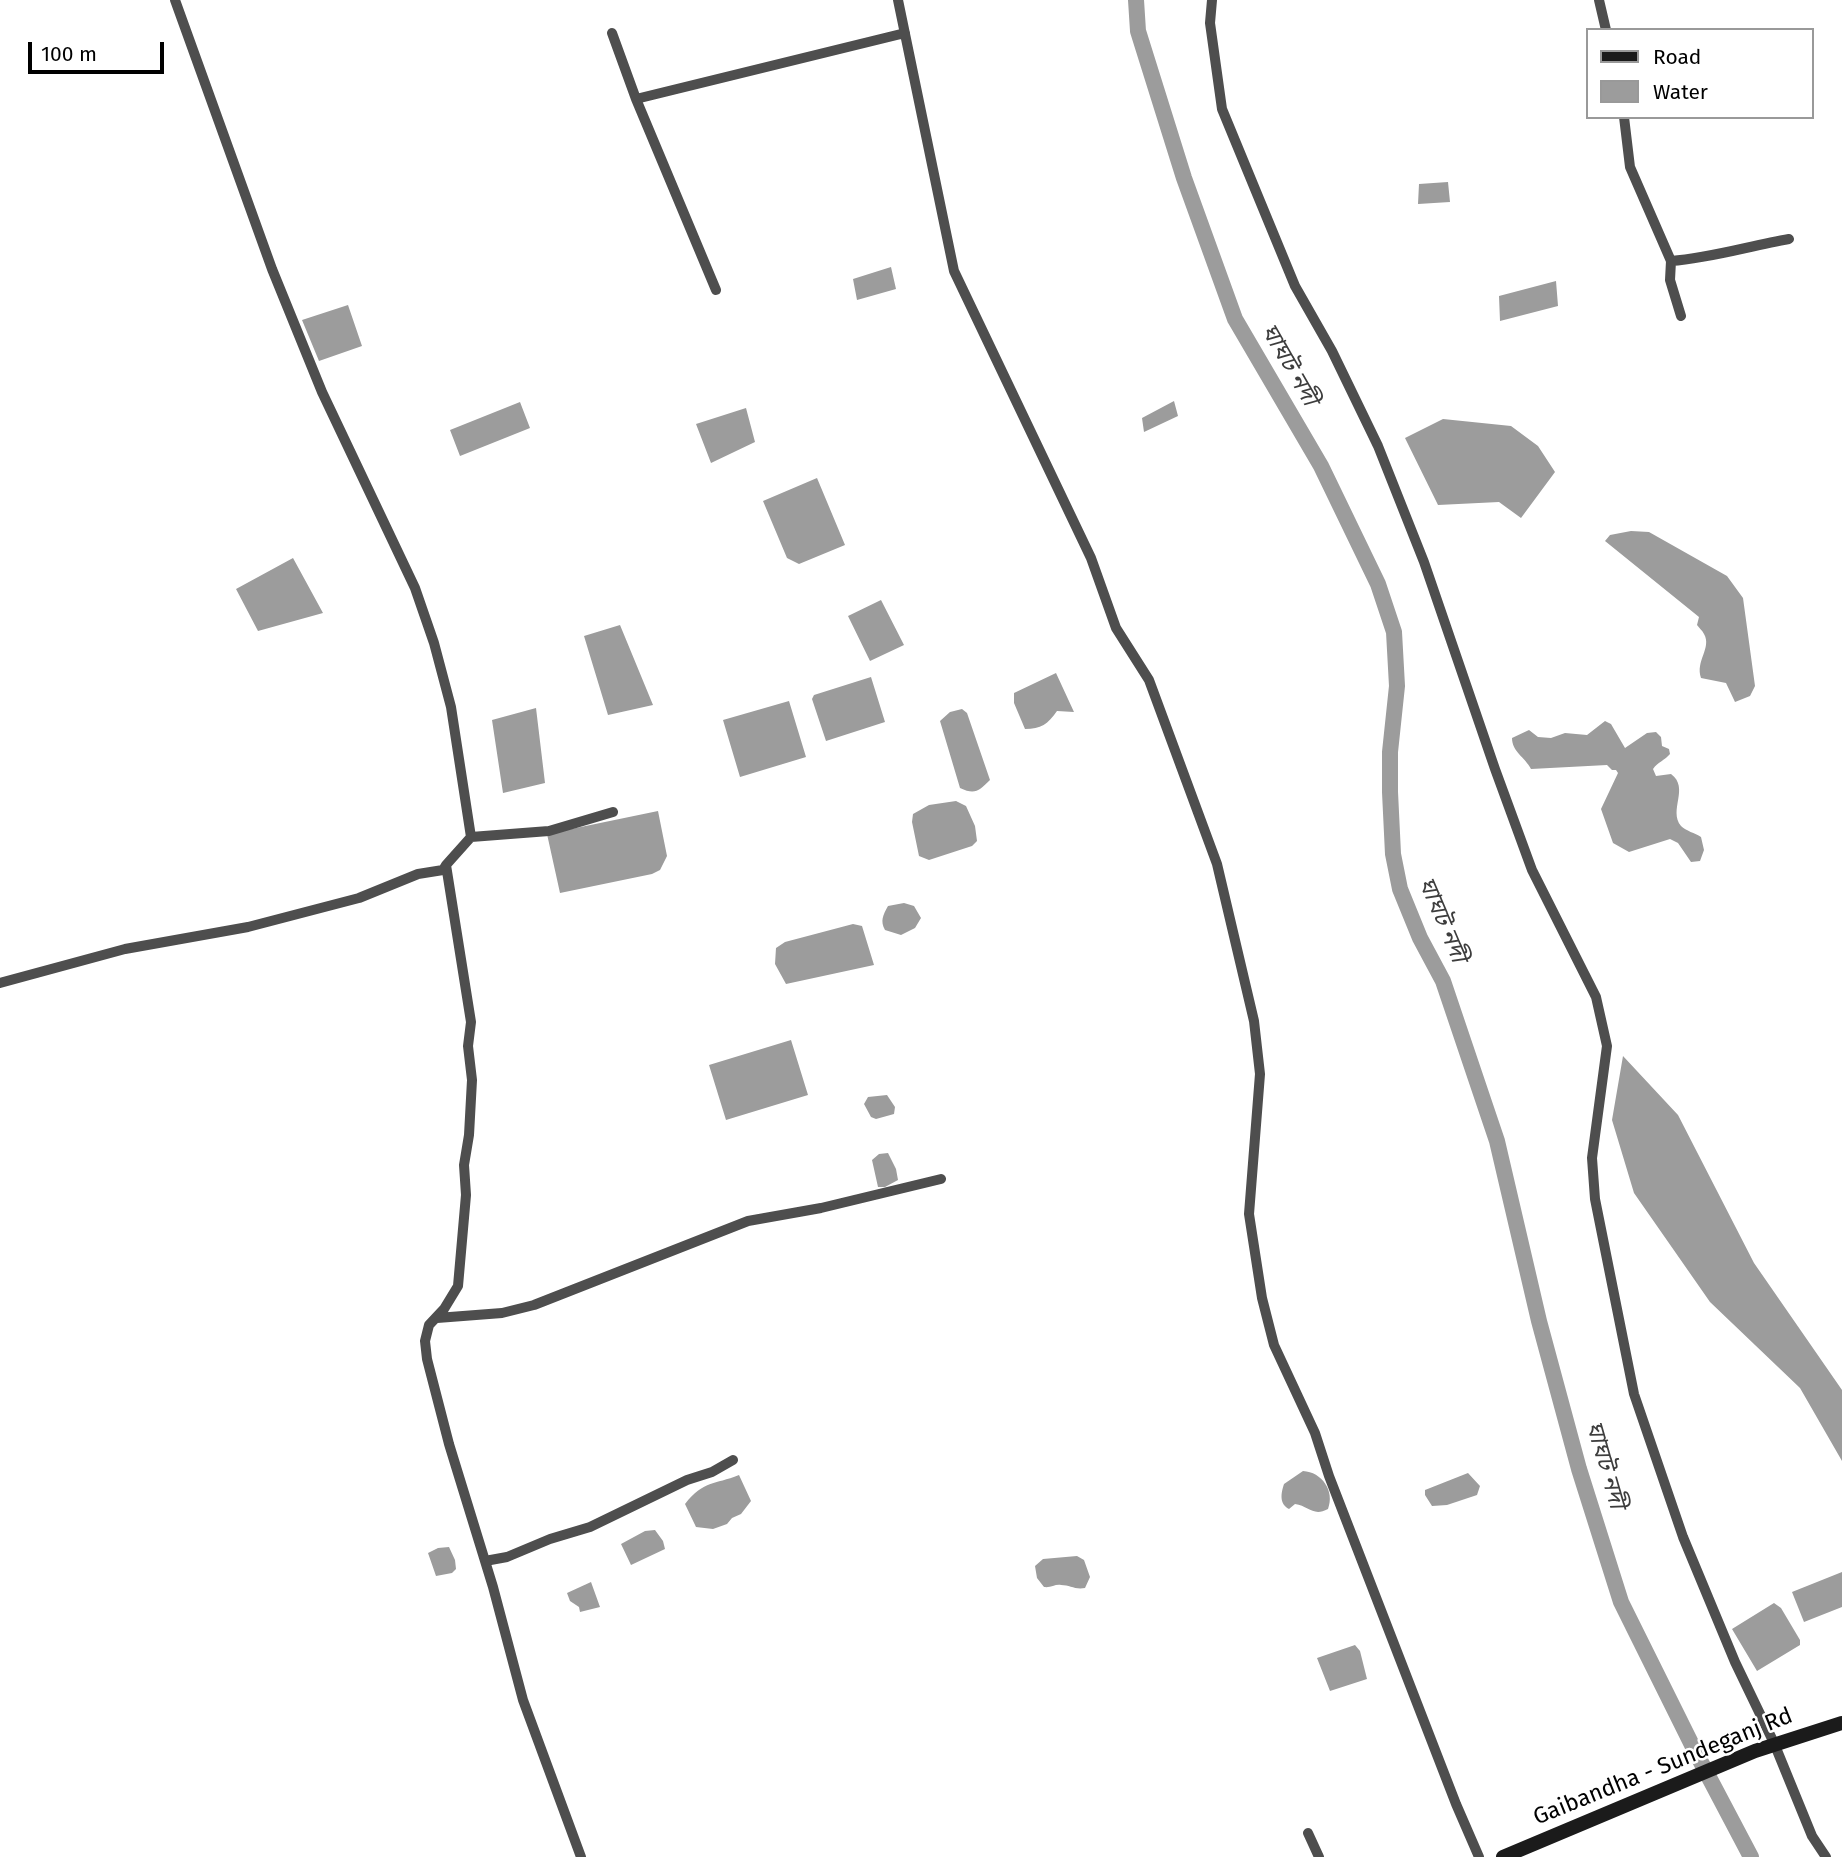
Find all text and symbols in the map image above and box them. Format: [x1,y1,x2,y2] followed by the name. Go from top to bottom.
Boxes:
[32,28,168,72] scale bar
[1587,28,1814,119] legend
[41,41,97,67] text: 100 m
[1653,44,1701,70] text: Road
[1653,79,1708,105] text: Water
[1254,319,1324,411] water label: ঘাঘট নদী
[1411,873,1473,967] water label: ঘাঘট নদী
[1579,1418,1631,1512] water label: ঘাঘট নদী
[1529,1702,1797,1832] street label: Gaibandha - Sundeganj Rd

